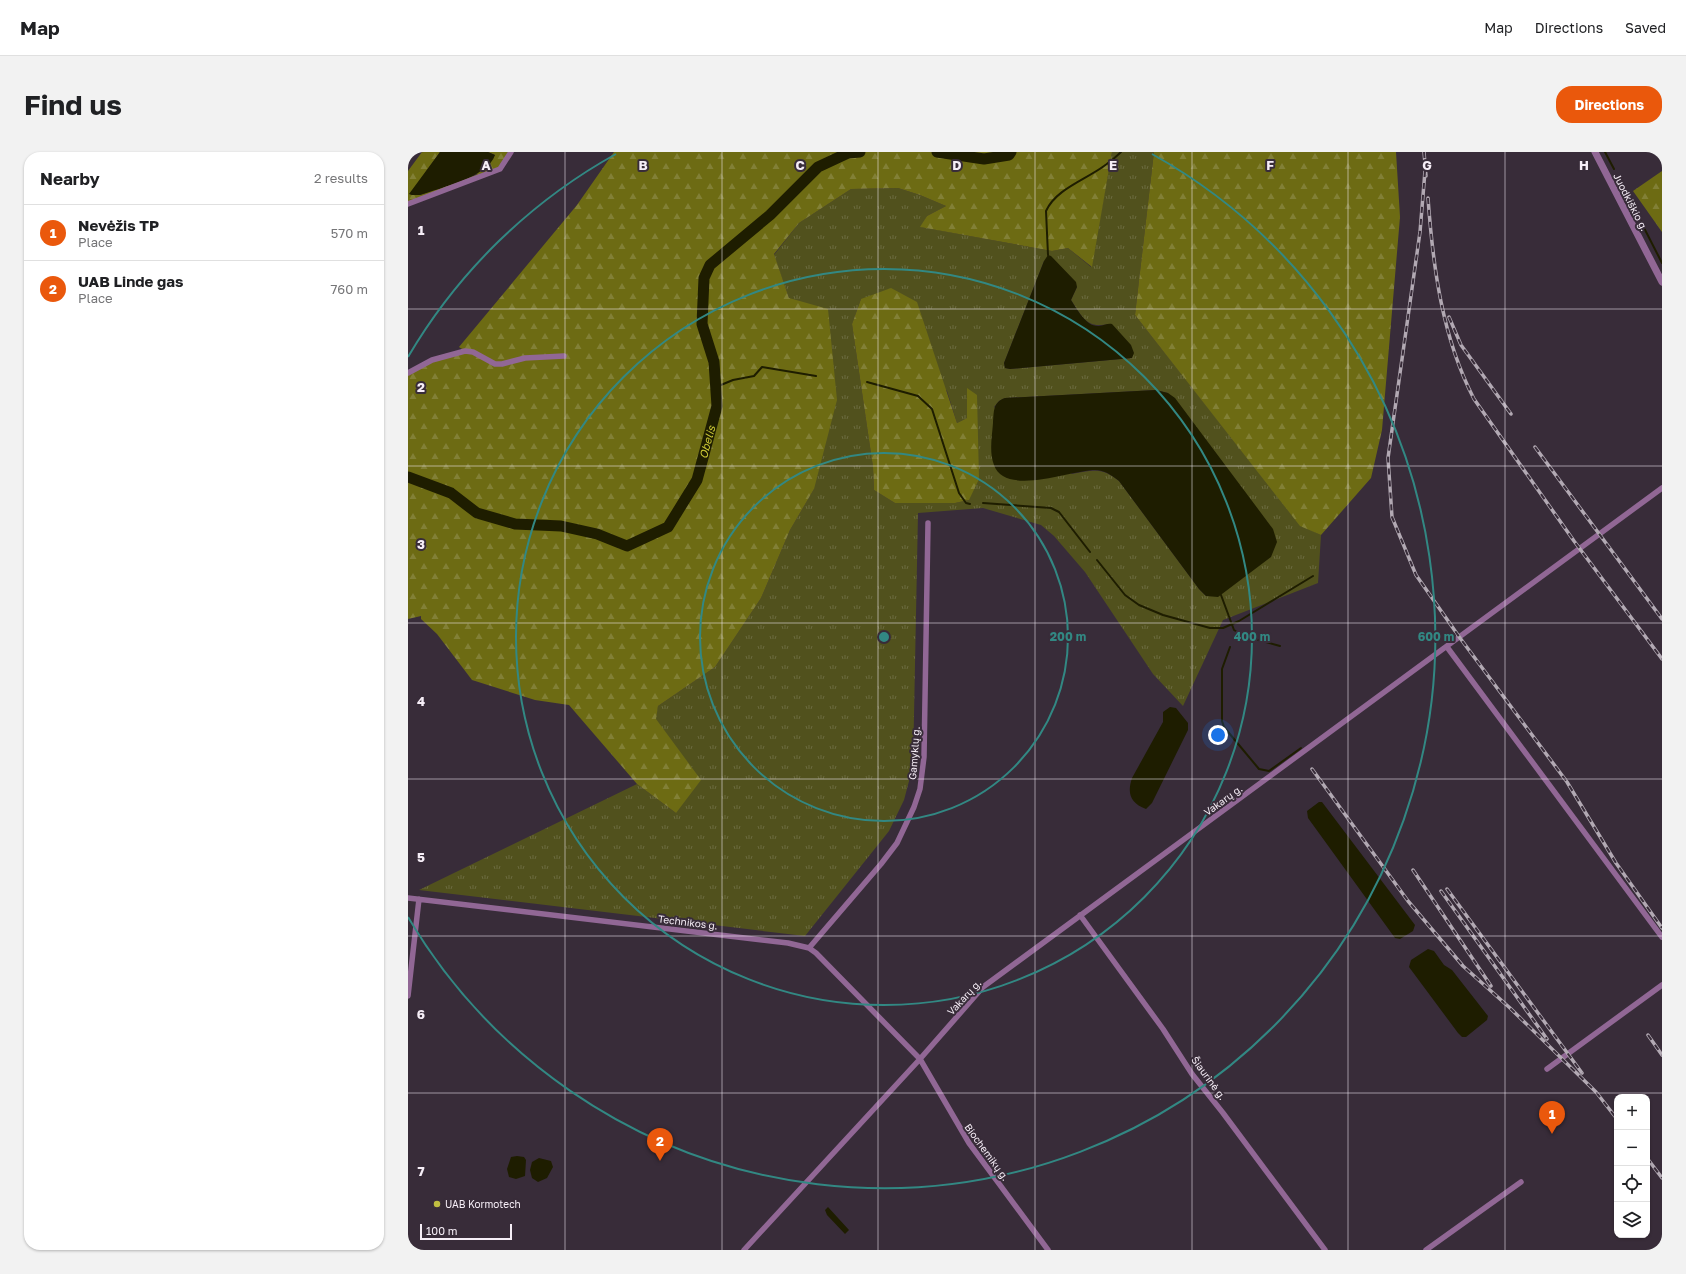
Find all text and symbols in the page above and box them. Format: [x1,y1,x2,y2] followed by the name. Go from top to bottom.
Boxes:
[20,16,60,39] text: Map
[1484,19,1513,36] text: Map
[1535,19,1603,36] text: Directions
[1625,19,1666,36] text: Saved
[1556,86,1662,123] button: Directions
[24,88,122,121] text: Find us
[481,157,491,173] text: A
[638,157,648,173] text: B
[795,157,805,173] text: C
[952,157,962,173] text: D
[1109,157,1117,173] text: E
[1266,157,1274,173] text: F
[1422,157,1432,173] text: G
[1579,157,1589,173] text: H
[40,168,100,189] text: Nearby
[314,170,368,186] text: 2 results
[1611,171,1651,233] street label: Juodkiškio g.
[78,216,159,234] text: Nevėžis TP
[418,222,425,238] text: 1
[50,225,56,241] text: 1
[331,225,368,241] text: 570 m
[78,234,113,250] text: Place
[78,272,183,290] text: UAB Linde gas
[49,281,57,297] text: 2
[330,281,368,297] text: 760 m
[78,290,113,306] text: Place
[417,379,425,395] text: 2
[696,423,718,460] water label: Obelis
[417,536,425,552] text: 3
[1050,629,1086,644] text: 200 m
[1234,629,1270,644] text: 400 m
[1418,629,1454,644] text: 600 m
[877,630,891,644] centre of rings
[417,693,425,709] text: 4
[1208,725,1228,745] your location
[906,726,922,780] street label: Gamyklų g.
[1201,782,1245,818] street label: Vakarų g.
[417,849,425,865] text: 5
[658,912,718,932] street label: Technikos g.
[944,977,984,1017] street label: Vakarų g.
[417,1006,425,1022] text: 6
[1189,1053,1230,1102] street label: Šiaurinė g.
[1614,1094,1650,1238] map controls
[1614,1094,1650,1130] button: +
[1539,1101,1565,1134] pin: 1
[962,1121,1012,1183] street label: Biochemikų g.
[647,1128,673,1161] pin: 2
[1614,1130,1650,1166] button: −
[417,1163,425,1179] text: 7
[1614,1166,1650,1202] button: locate
[445,1198,521,1210] place label: UAB Kormotech
[432,1199,442,1209] marker: UAB Kormotech
[1614,1202,1650,1238] button: layers
[420,1222,512,1241] scale bar
[426,1224,457,1237] text: 100 m

